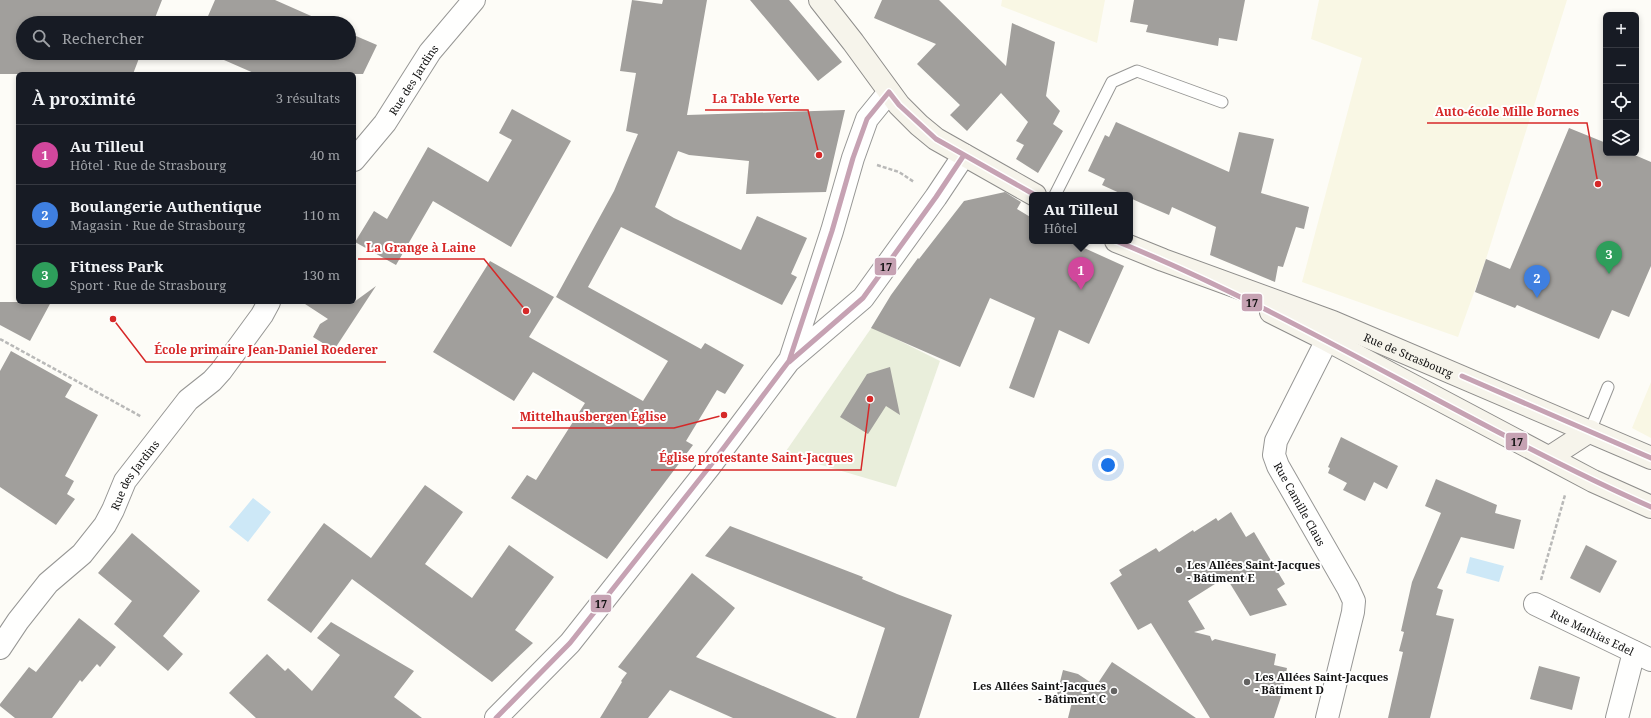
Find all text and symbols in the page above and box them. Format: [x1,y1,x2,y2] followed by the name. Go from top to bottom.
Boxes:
[1603,12,1639,156] map controls
[1603,12,1639,48] button: +
[16,16,356,60] search box
[30,27,52,49] icon: search
[62,28,144,48] text: Rechercher
[385,41,441,118] street label: Rue des Jardins
[1603,48,1639,84] button: −
[1603,84,1639,120] button: locate
[705,86,808,110] callout: La Table Verte
[32,87,136,110] text: À proximité
[276,89,340,107] text: 3 résultats
[712,90,800,107] text: La Table Verte
[1427,99,1587,123] callout: Auto-école Mille Bornes
[1435,103,1579,120] text: Auto-école Mille Bornes
[1603,120,1639,156] button: layers
[70,136,144,156] text: Au Tilleul
[41,146,49,164] text: 1
[310,146,340,164] text: 40 m
[70,156,226,174] text: Hôtel · Rue de Strasbourg
[1029,192,1133,244] popup
[70,196,262,216] text: Boulangerie Authentique
[1044,199,1118,219] text: Au Tilleul
[41,206,49,224] text: 2
[303,206,340,224] text: 110 m
[70,216,245,234] text: Magasin · Rue de Strasbourg
[1044,219,1077,237] text: Hôtel
[358,235,484,259] callout: La Grange à Laine
[366,239,476,256] text: La Grange à Laine
[1596,241,1622,274] pin: 3
[70,256,164,276] text: Fitness Park
[874,257,897,276] line badge: 17
[1068,257,1094,290] pin: 1
[880,259,892,274] text: 17
[1524,265,1550,298] pin: 2
[41,266,49,284] text: 3
[303,266,340,284] text: 130 m
[70,276,226,294] text: Sport · Rue de Strasbourg
[1241,293,1263,312] line badge: 17
[1246,295,1258,310] text: 17
[1362,329,1456,380] street label: Rue de Strasbourg
[146,338,386,362] callout: École primaire Jean-Daniel Roederer
[154,341,379,358] text: École primaire Jean-Daniel Roederer
[512,404,674,428] callout: Mittelhausbergen Église
[520,408,666,425] text: Mittelhausbergen Église
[1505,432,1528,451] line badge: 17
[1511,434,1523,449] text: 17
[106,436,162,512] street label: Rue des Jardins
[651,446,861,470] callout: Église protestante Saint-Jacques
[659,449,853,466] text: Église protestante Saint-Jacques
[1098,455,1118,475] your location
[1271,459,1329,549] street label: Rue Camille Claus
[1187,557,1320,585] place label: Les Allées Saint-Jacques - Bâtiment E
[1174,565,1184,575] marker: Les Allées Saint-Jacques - Bâtiment E
[590,594,612,613] line badge: 17
[595,596,607,611] text: 17
[1548,605,1637,659] street label: Rue Mathias Edel
[1255,669,1388,697] place label: Les Allées Saint-Jacques - Bâtiment D
[1242,677,1252,687] marker: Les Allées Saint-Jacques - Bâtiment D
[973,678,1106,706] place label: Les Allées Saint-Jacques - Bâtiment C
[1109,686,1119,696] marker: Les Allées Saint-Jacques - Bâtiment C

